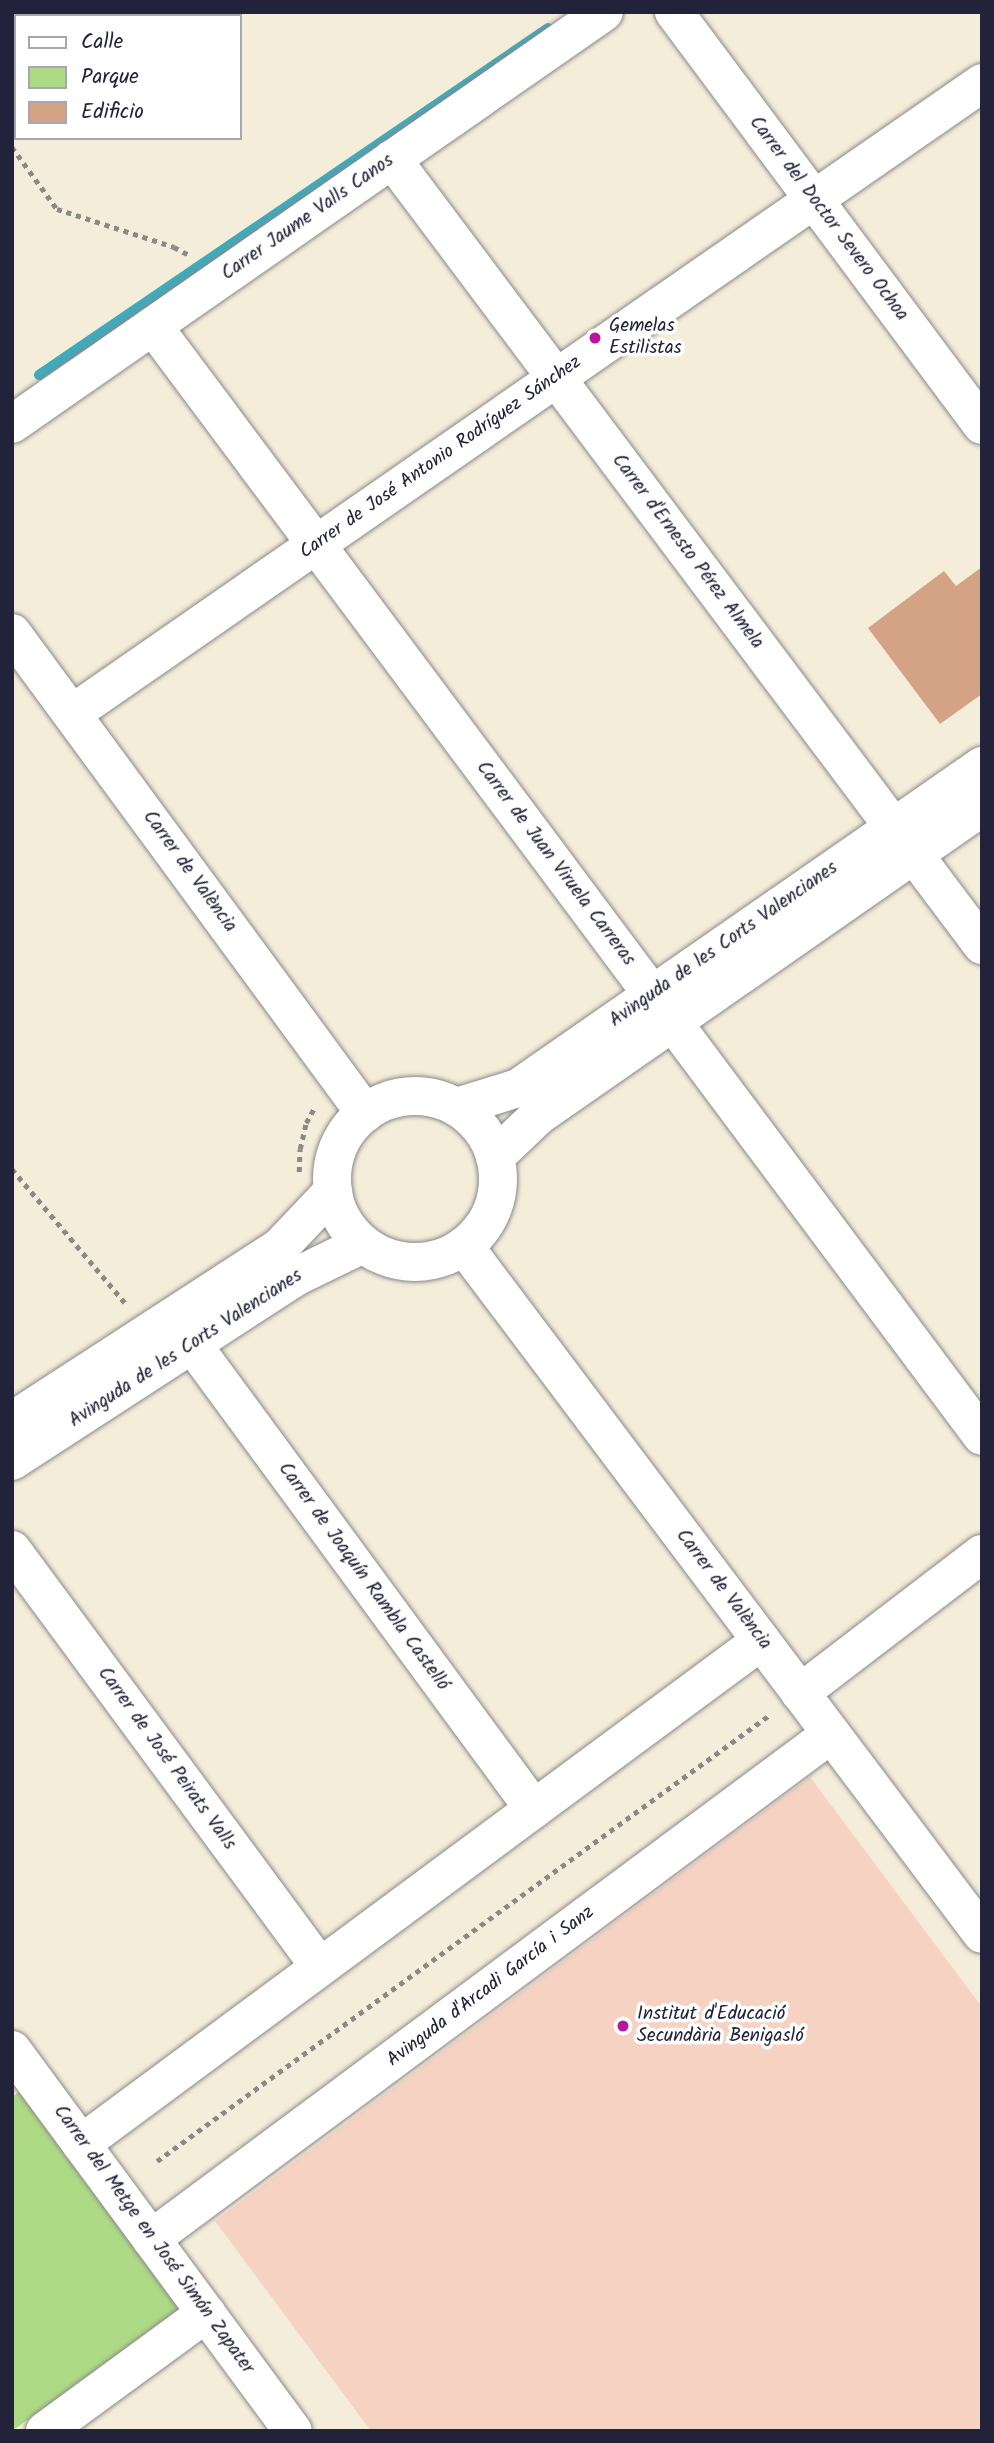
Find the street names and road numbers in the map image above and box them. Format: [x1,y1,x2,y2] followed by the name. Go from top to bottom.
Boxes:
[744,112,912,326] street label: Carrer del Doctor Severo Ochoa
[218,150,398,286] street label: Carrer Jaume Valls Canos
[296,352,586,564] street label: Carrer de José Antonio Rodríguez Sánchez
[606,450,768,654] street label: Carrer d'Ernesto Pérez Almela
[471,757,639,971] street label: Carrer de Juan Viruela Carreras
[137,807,241,937] street label: Carrer de València
[606,857,842,1033] street label: Avinguda de les Corts Valencianes
[65,1265,307,1433] street label: Avinguda de les Corts Valencianes
[273,1459,453,1695] street label: Carrer de Joaquín Rambla Castelló
[670,1525,776,1655] street label: Carrer de València
[92,1663,240,1855] street label: Carrer de José Peirats Valls
[383,1902,599,2072] street label: Avinguda d'Arcadi García i Sanz
[48,2101,258,2379] street label: Carrer del Metge en José Simón Zapater

